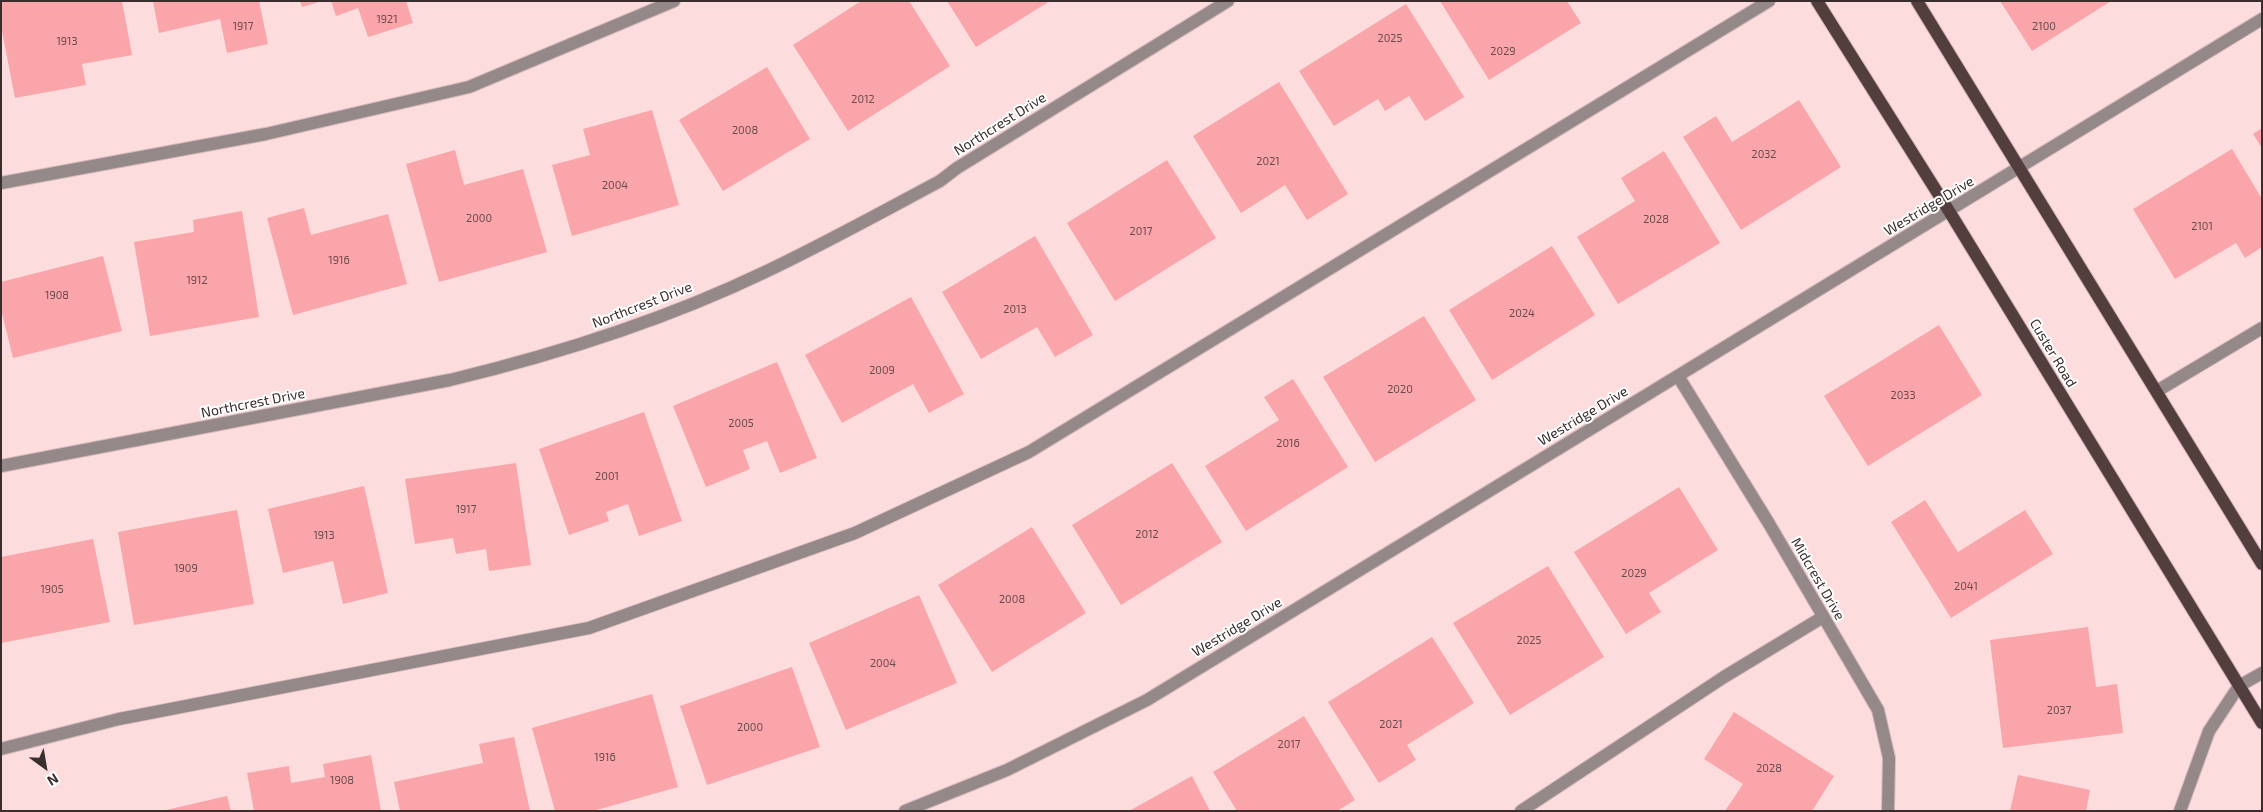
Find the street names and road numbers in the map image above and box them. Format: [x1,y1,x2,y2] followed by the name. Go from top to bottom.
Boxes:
[951,89,1049,159] street label: Northcrest Drive
[1881,173,1977,239] street label: Westridge Drive
[590,278,694,332] street label: Northcrest Drive
[2026,316,2080,390] street label: Custer Road
[1535,383,1631,449] street label: Westridge Drive
[200,385,306,421] street label: Northcrest Drive
[1788,535,1848,623] street label: Midcrest Drive
[1189,594,1285,660] street label: Westridge Drive

